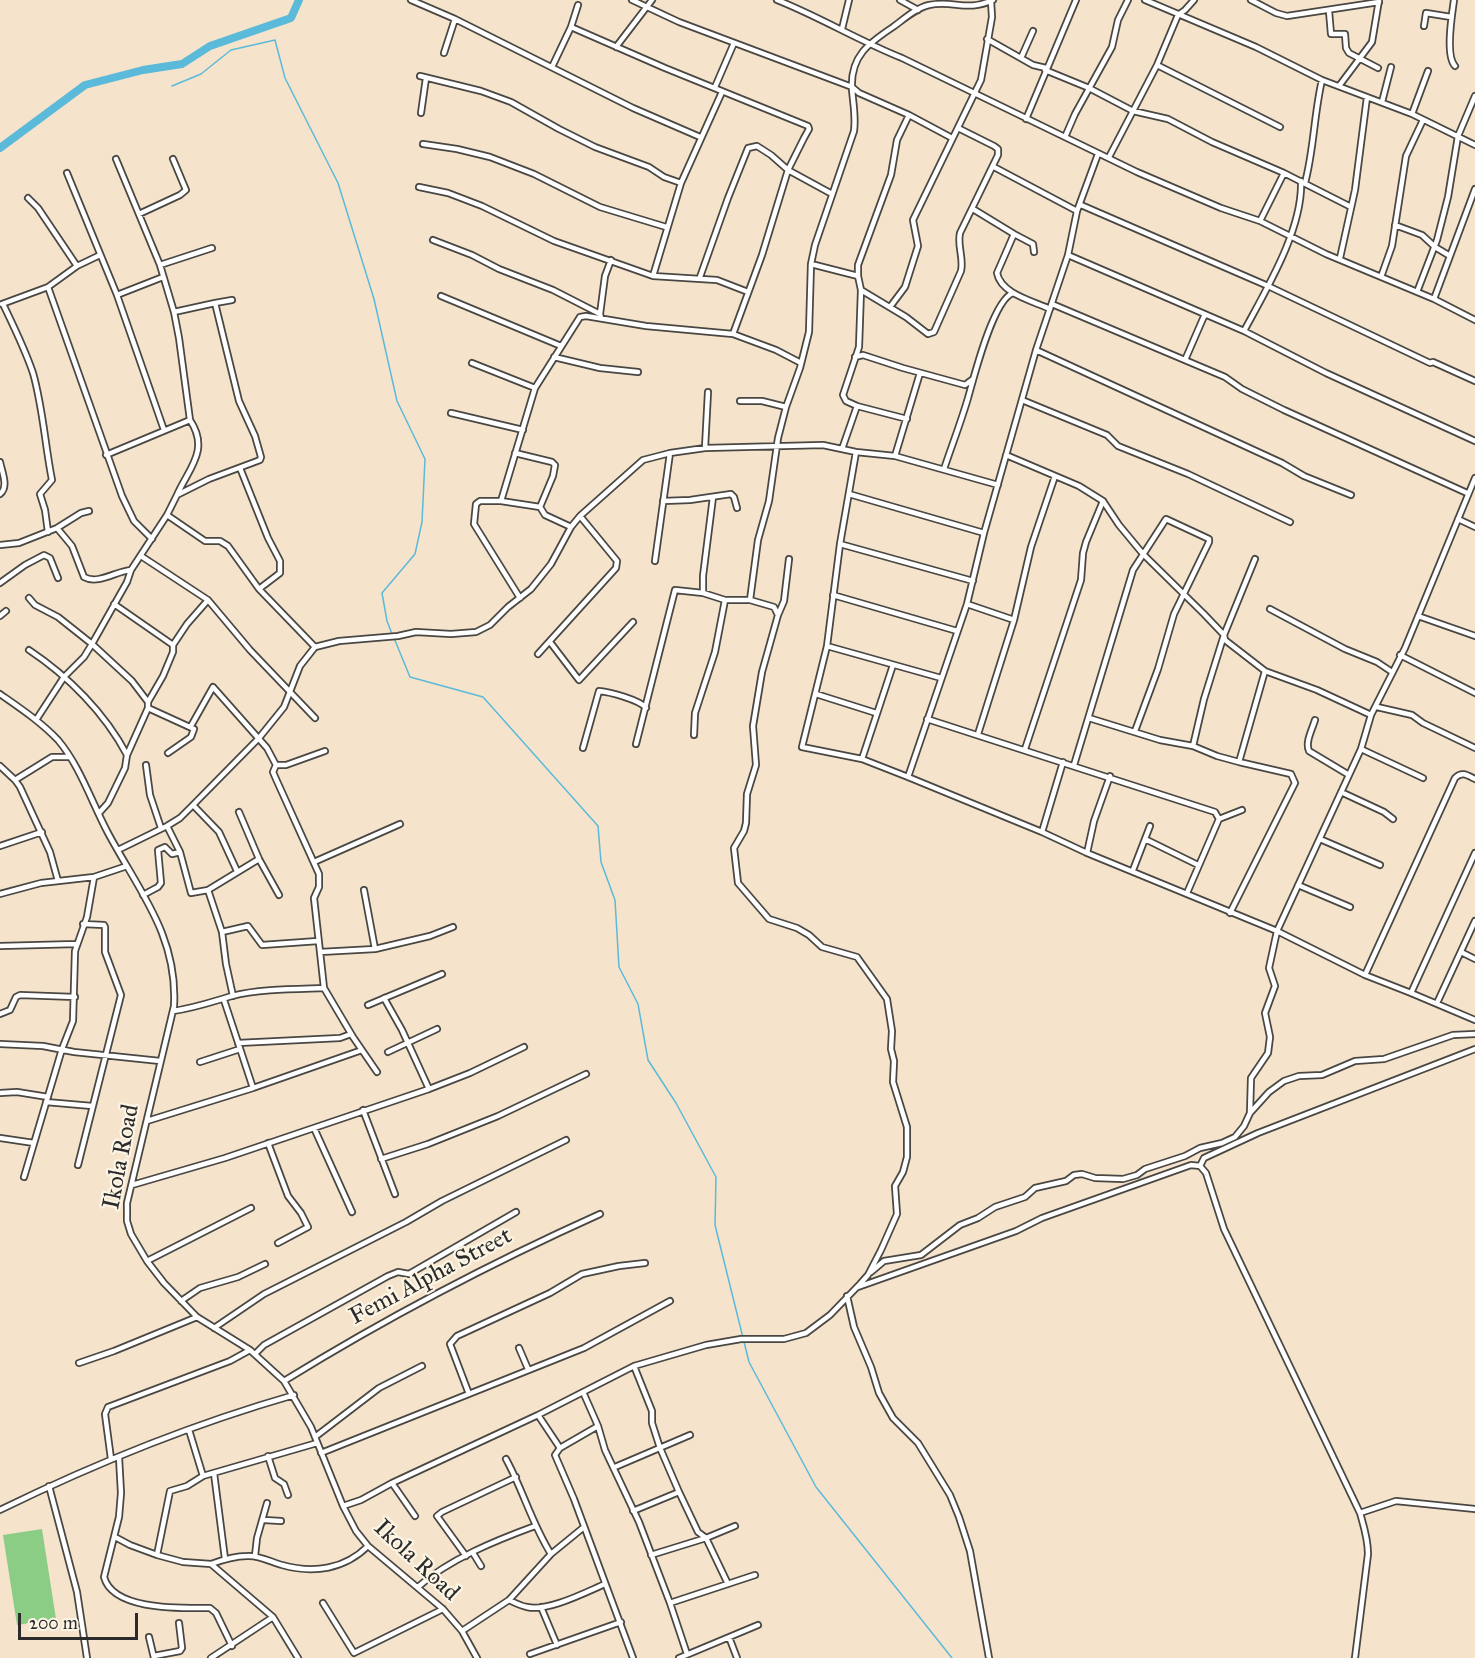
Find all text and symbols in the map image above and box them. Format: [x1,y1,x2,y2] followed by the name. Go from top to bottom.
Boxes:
[98,1102,146,1212] street label: Ikola Road
[345,1222,517,1332] street label: Femi Alpha Street
[367,1514,465,1608] street label: Ikola Road
[21,1601,141,1639] scale bar
[29,1612,78,1634] text: 200 m

